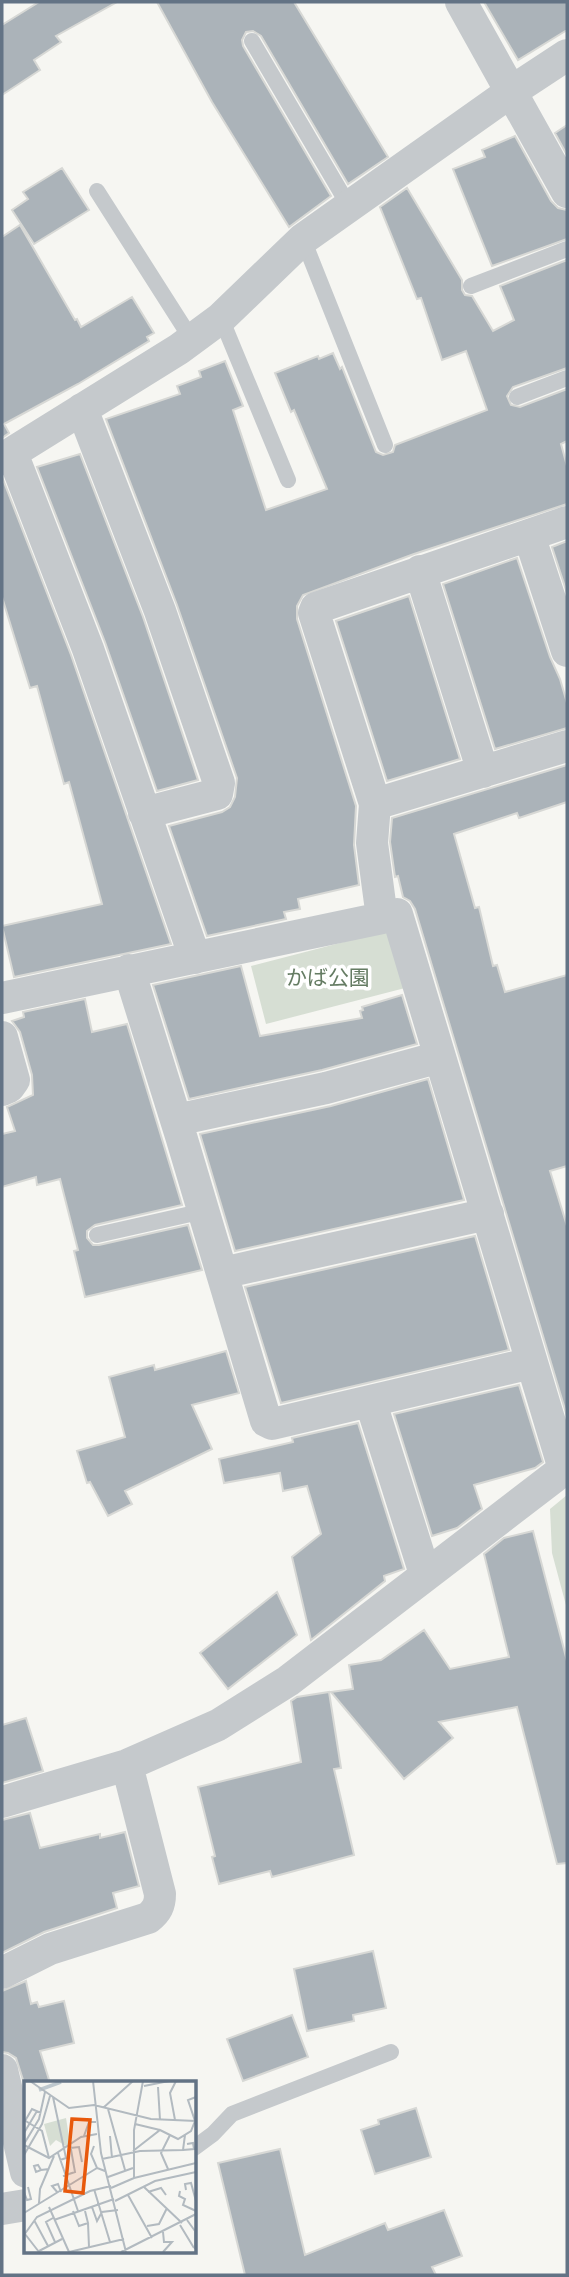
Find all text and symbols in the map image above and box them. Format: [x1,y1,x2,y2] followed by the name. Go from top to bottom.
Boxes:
[286,963,370,992] park label: かば公園
[24,2081,196,2252] inset map

